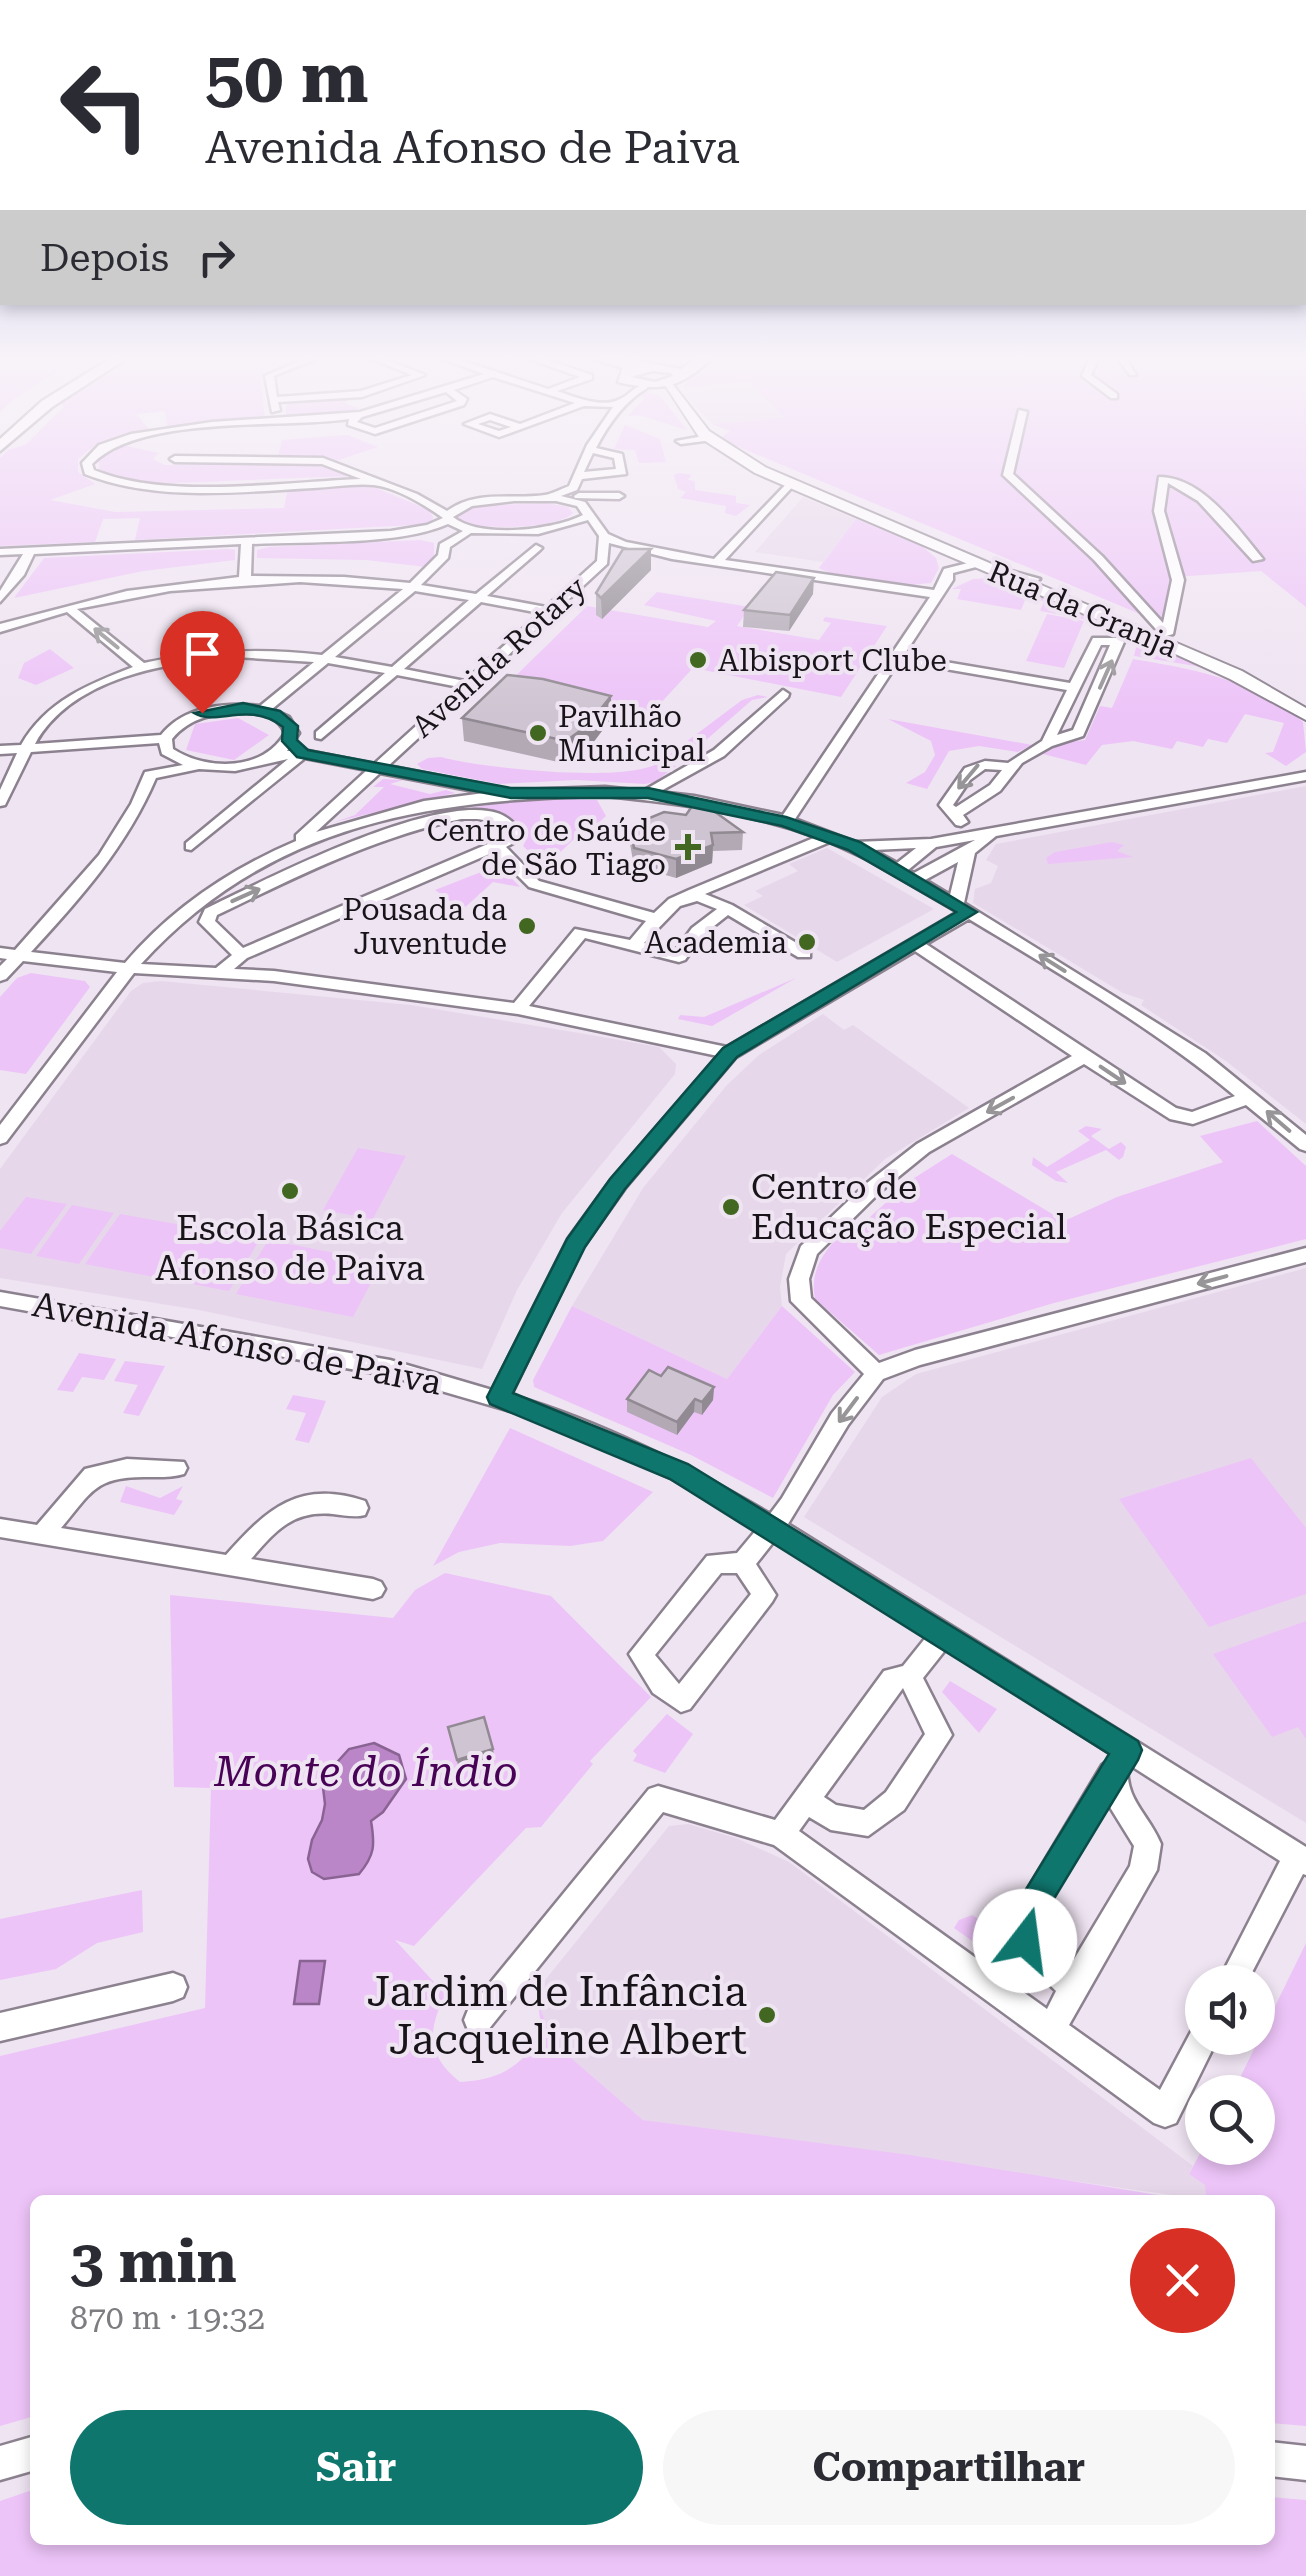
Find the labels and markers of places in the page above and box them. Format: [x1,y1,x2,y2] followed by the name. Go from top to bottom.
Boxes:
[160,611,245,714] pin
[718,643,947,678] place label: Albisport Clube
[687,649,709,671] marker: Albisport Clube
[558,699,705,768] place label: Pavilhão Municipal
[527,722,549,744] marker: Pavilhão Municipal
[427,813,666,882] place label: Centro de Saúde de São Tiago
[675,834,701,860] marker: Centro de Saúde de São Tiago
[343,892,507,961] place label: Pousada da Juventude
[516,915,538,937] marker: Pousada da Juventude
[644,925,787,960] place label: Academia
[796,931,818,953] marker: Academia
[751,1167,1067,1248] place label: Centro de Educação Especial
[279,1180,301,1202] marker: Escola Básica Afonso de Paiva
[720,1196,742,1218] marker: Centro de Educação Especial
[155,1208,425,1289] place label: Escola Básica Afonso de Paiva
[367,1967,747,2064] place label: Jardim de Infância Jacqueline Albert
[756,2004,778,2026] marker: Jardim de Infância Jacqueline Albert

